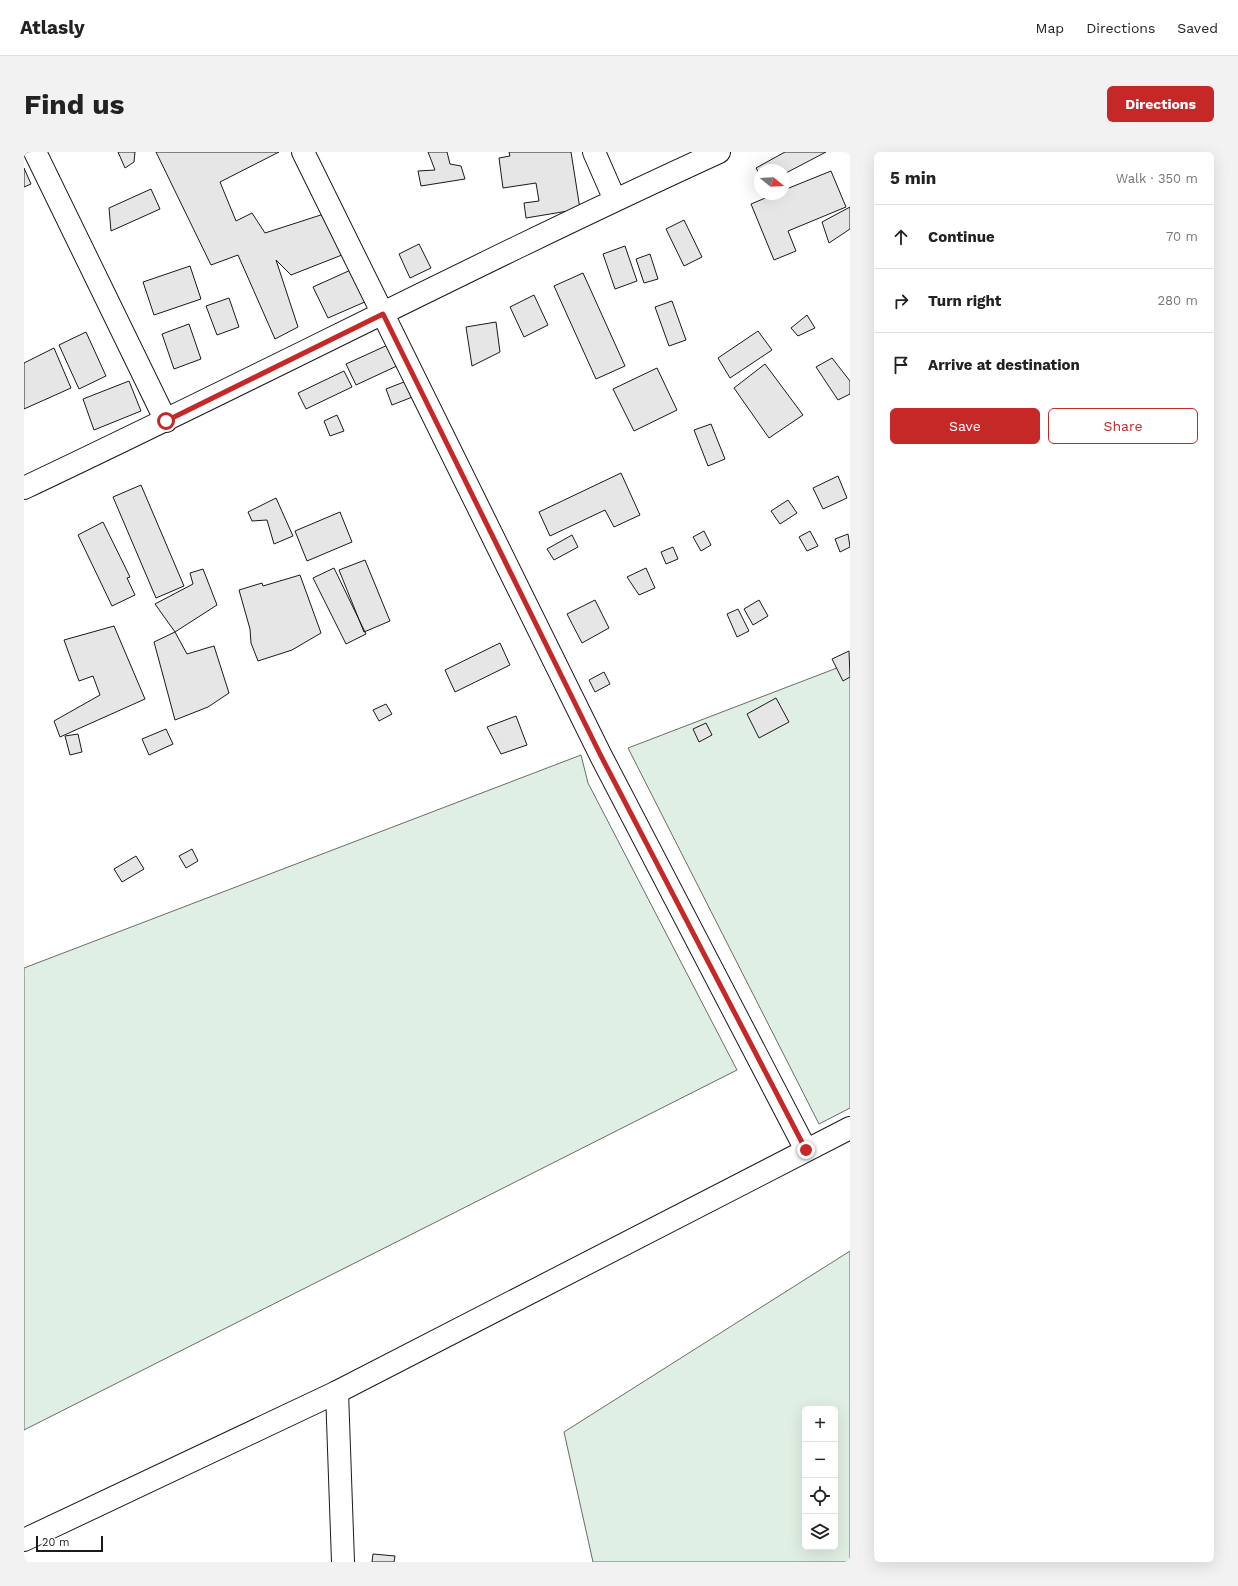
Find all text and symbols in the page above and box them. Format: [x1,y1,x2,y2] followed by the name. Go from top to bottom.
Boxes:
[20,16,85,39] text: Atlasly
[1036,20,1064,36] text: Map
[1086,20,1155,36] text: Directions
[1177,20,1218,36] text: Saved
[1107,86,1214,122] button: Directions
[24,88,124,121] text: Find us
[754,164,790,200] north arrow
[890,168,936,188] text: 5 min
[1116,171,1198,186] text: Walk · 350 m
[890,226,912,248] icon: ahead
[928,228,995,246] text: Continue
[1166,229,1198,244] text: 70 m
[890,290,912,312] icon: right
[928,292,1001,310] text: Turn right
[1158,293,1198,308] text: 280 m
[890,354,912,376] icon: arrive
[928,356,1080,374] text: Arrive at destination
[890,408,1040,444] button: Save
[1048,408,1198,444] button: Share
[157,412,175,430] route start
[797,1141,815,1159] route end
[802,1406,838,1550] map controls
[802,1406,838,1442] button: +
[802,1442,838,1478] button: −
[802,1478,838,1514] button: locate
[802,1514,838,1550] button: layers
[36,1534,103,1553] scale bar
[42,1536,70,1549] text: 20 m

